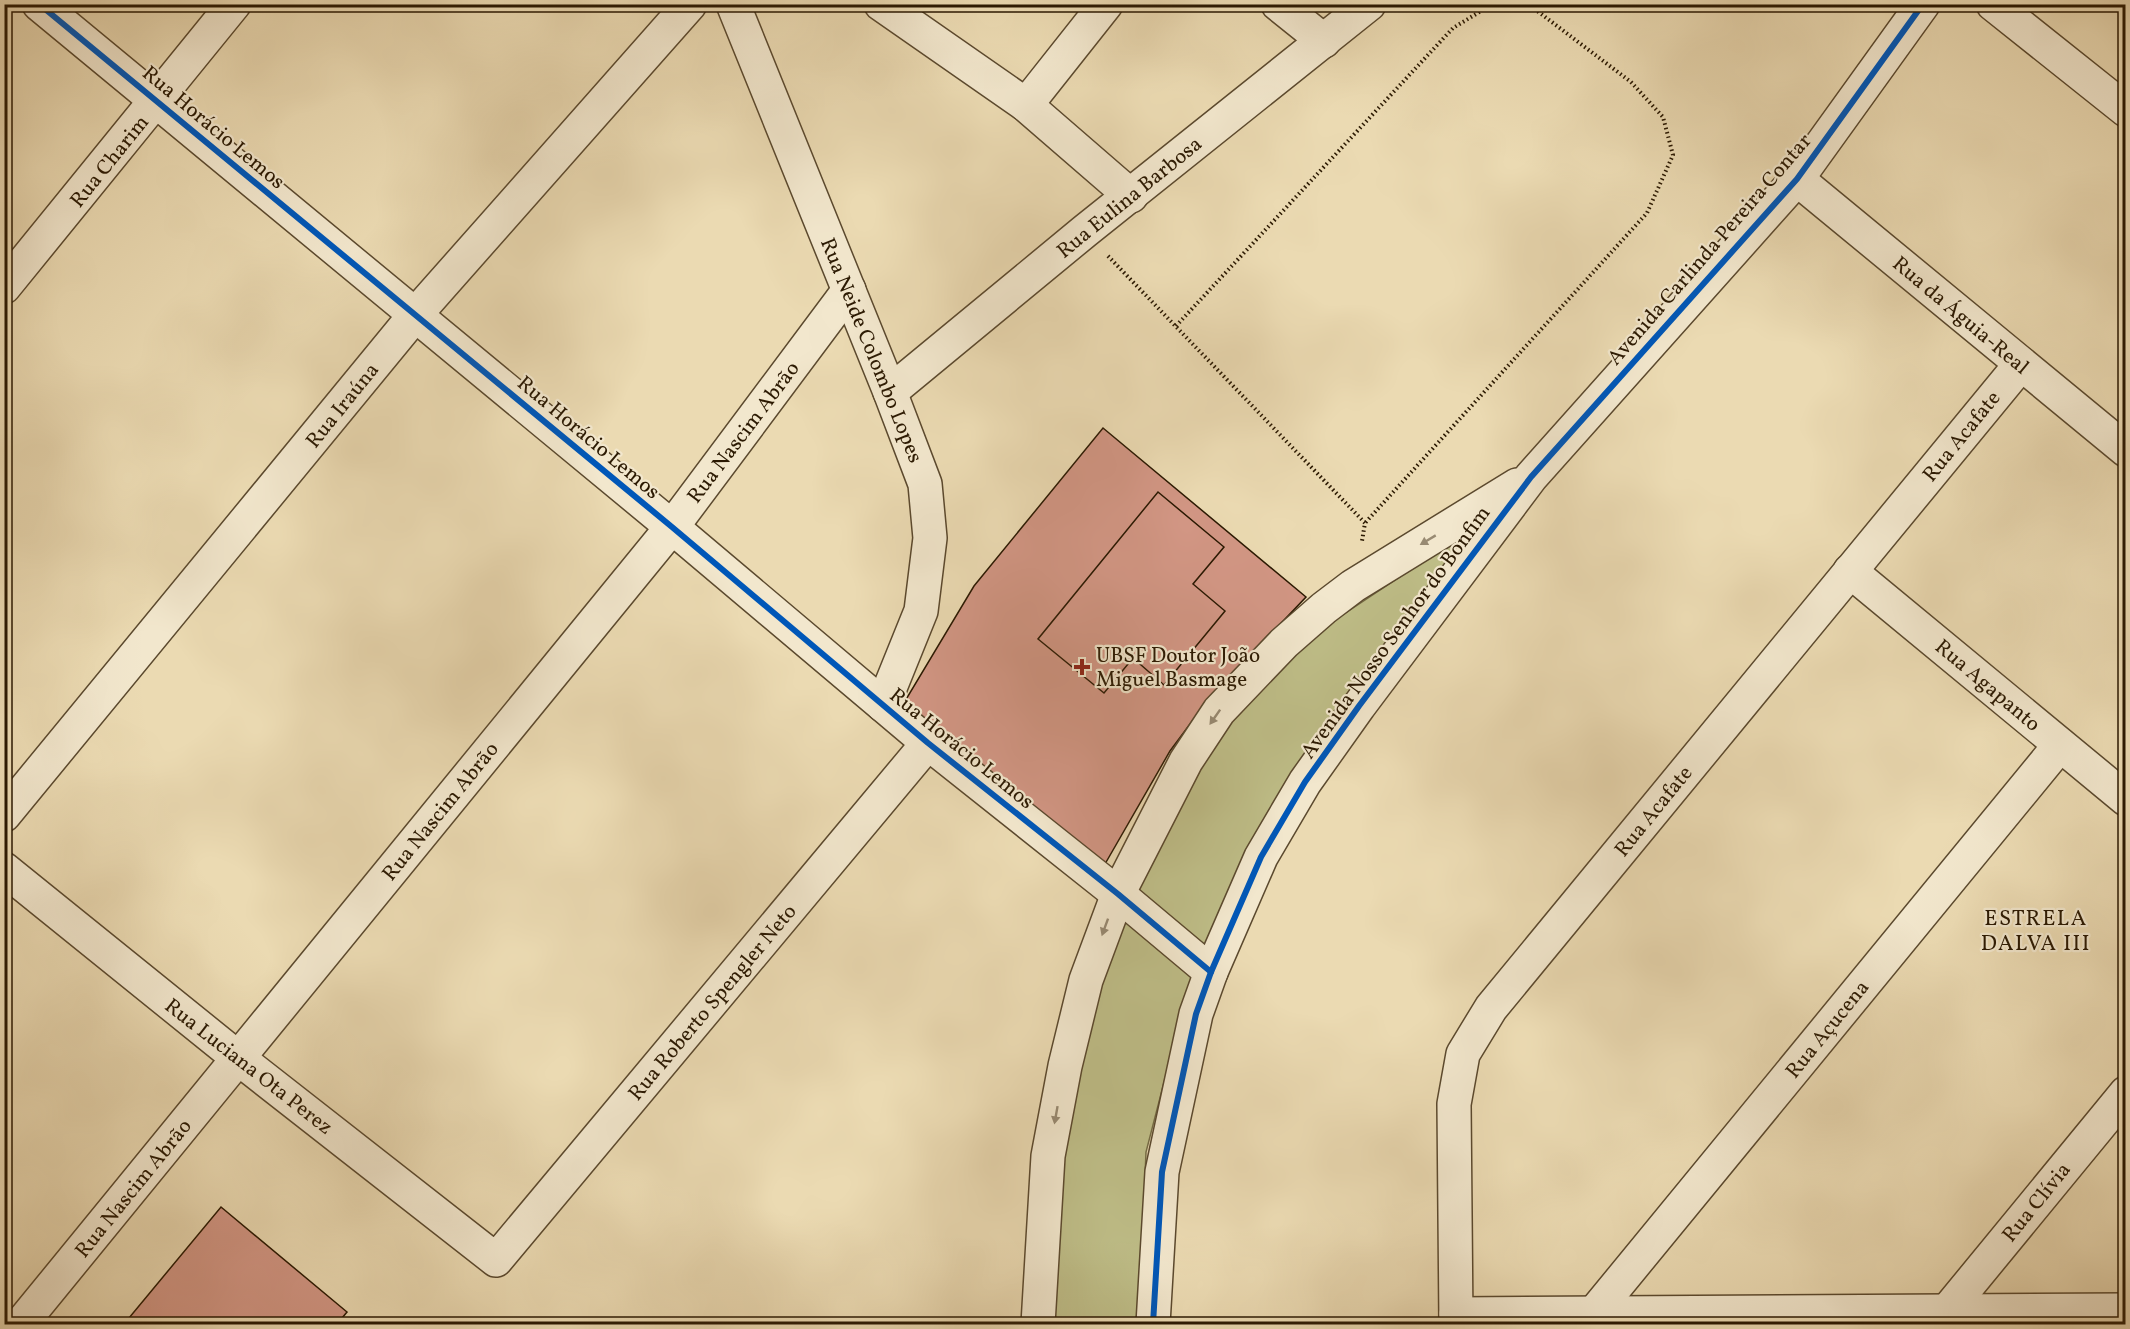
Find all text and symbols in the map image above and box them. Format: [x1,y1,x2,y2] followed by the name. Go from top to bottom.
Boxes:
[135,60,291,197] street label: Rua Horácio Lemos
[64,110,156,214] street label: Rua Charim
[1601,128,1819,372] street label: Avenida Carlinda Pereira Contar
[1051,130,1209,266] street label: Rua Eulina Barbosa
[812,234,929,467] street label: Rua Neide Colombo Lopes
[1885,250,2035,382] street label: Rua da Águia-Real
[681,356,807,510] street label: Rua Nascim Abrão
[300,357,387,455] street label: Rua Iraúna
[510,370,666,507] street label: Rua Horácio Lemos
[1916,385,2008,489] street label: Rua Acafate
[1294,500,1498,765] street label: Avenida Nosso Senhor do Bonfim
[1420,534,1436,545] one-way arrow
[1928,633,2046,739] street label: Rua Agapanto
[1096,642,1260,695] place label: UBSF Doutor João Miguel Basmage
[1073,658,1091,676] marker: UBSF Doutor João Miguel Basmage
[883,682,1040,817] street label: Rua Horácio Lemos
[1209,709,1221,725] one-way arrow
[376,736,506,888] street label: Rua Nascim Abrão
[1608,760,1700,864] street label: Rua Acafate
[622,898,804,1107] street label: Rua Roberto Spengler Neto
[1981,904,2091,960] district label: ESTRELA DALVA III
[1100,918,1110,936] one-way arrow
[1780,975,1877,1085] street label: Rua Açucena
[158,992,338,1142] street label: Rua Luciana Ota Perez
[1051,1106,1060,1125] one-way arrow
[69,1113,199,1265] street label: Rua Nascim Abrão
[1996,1157,2078,1249] street label: Rua Clívia

